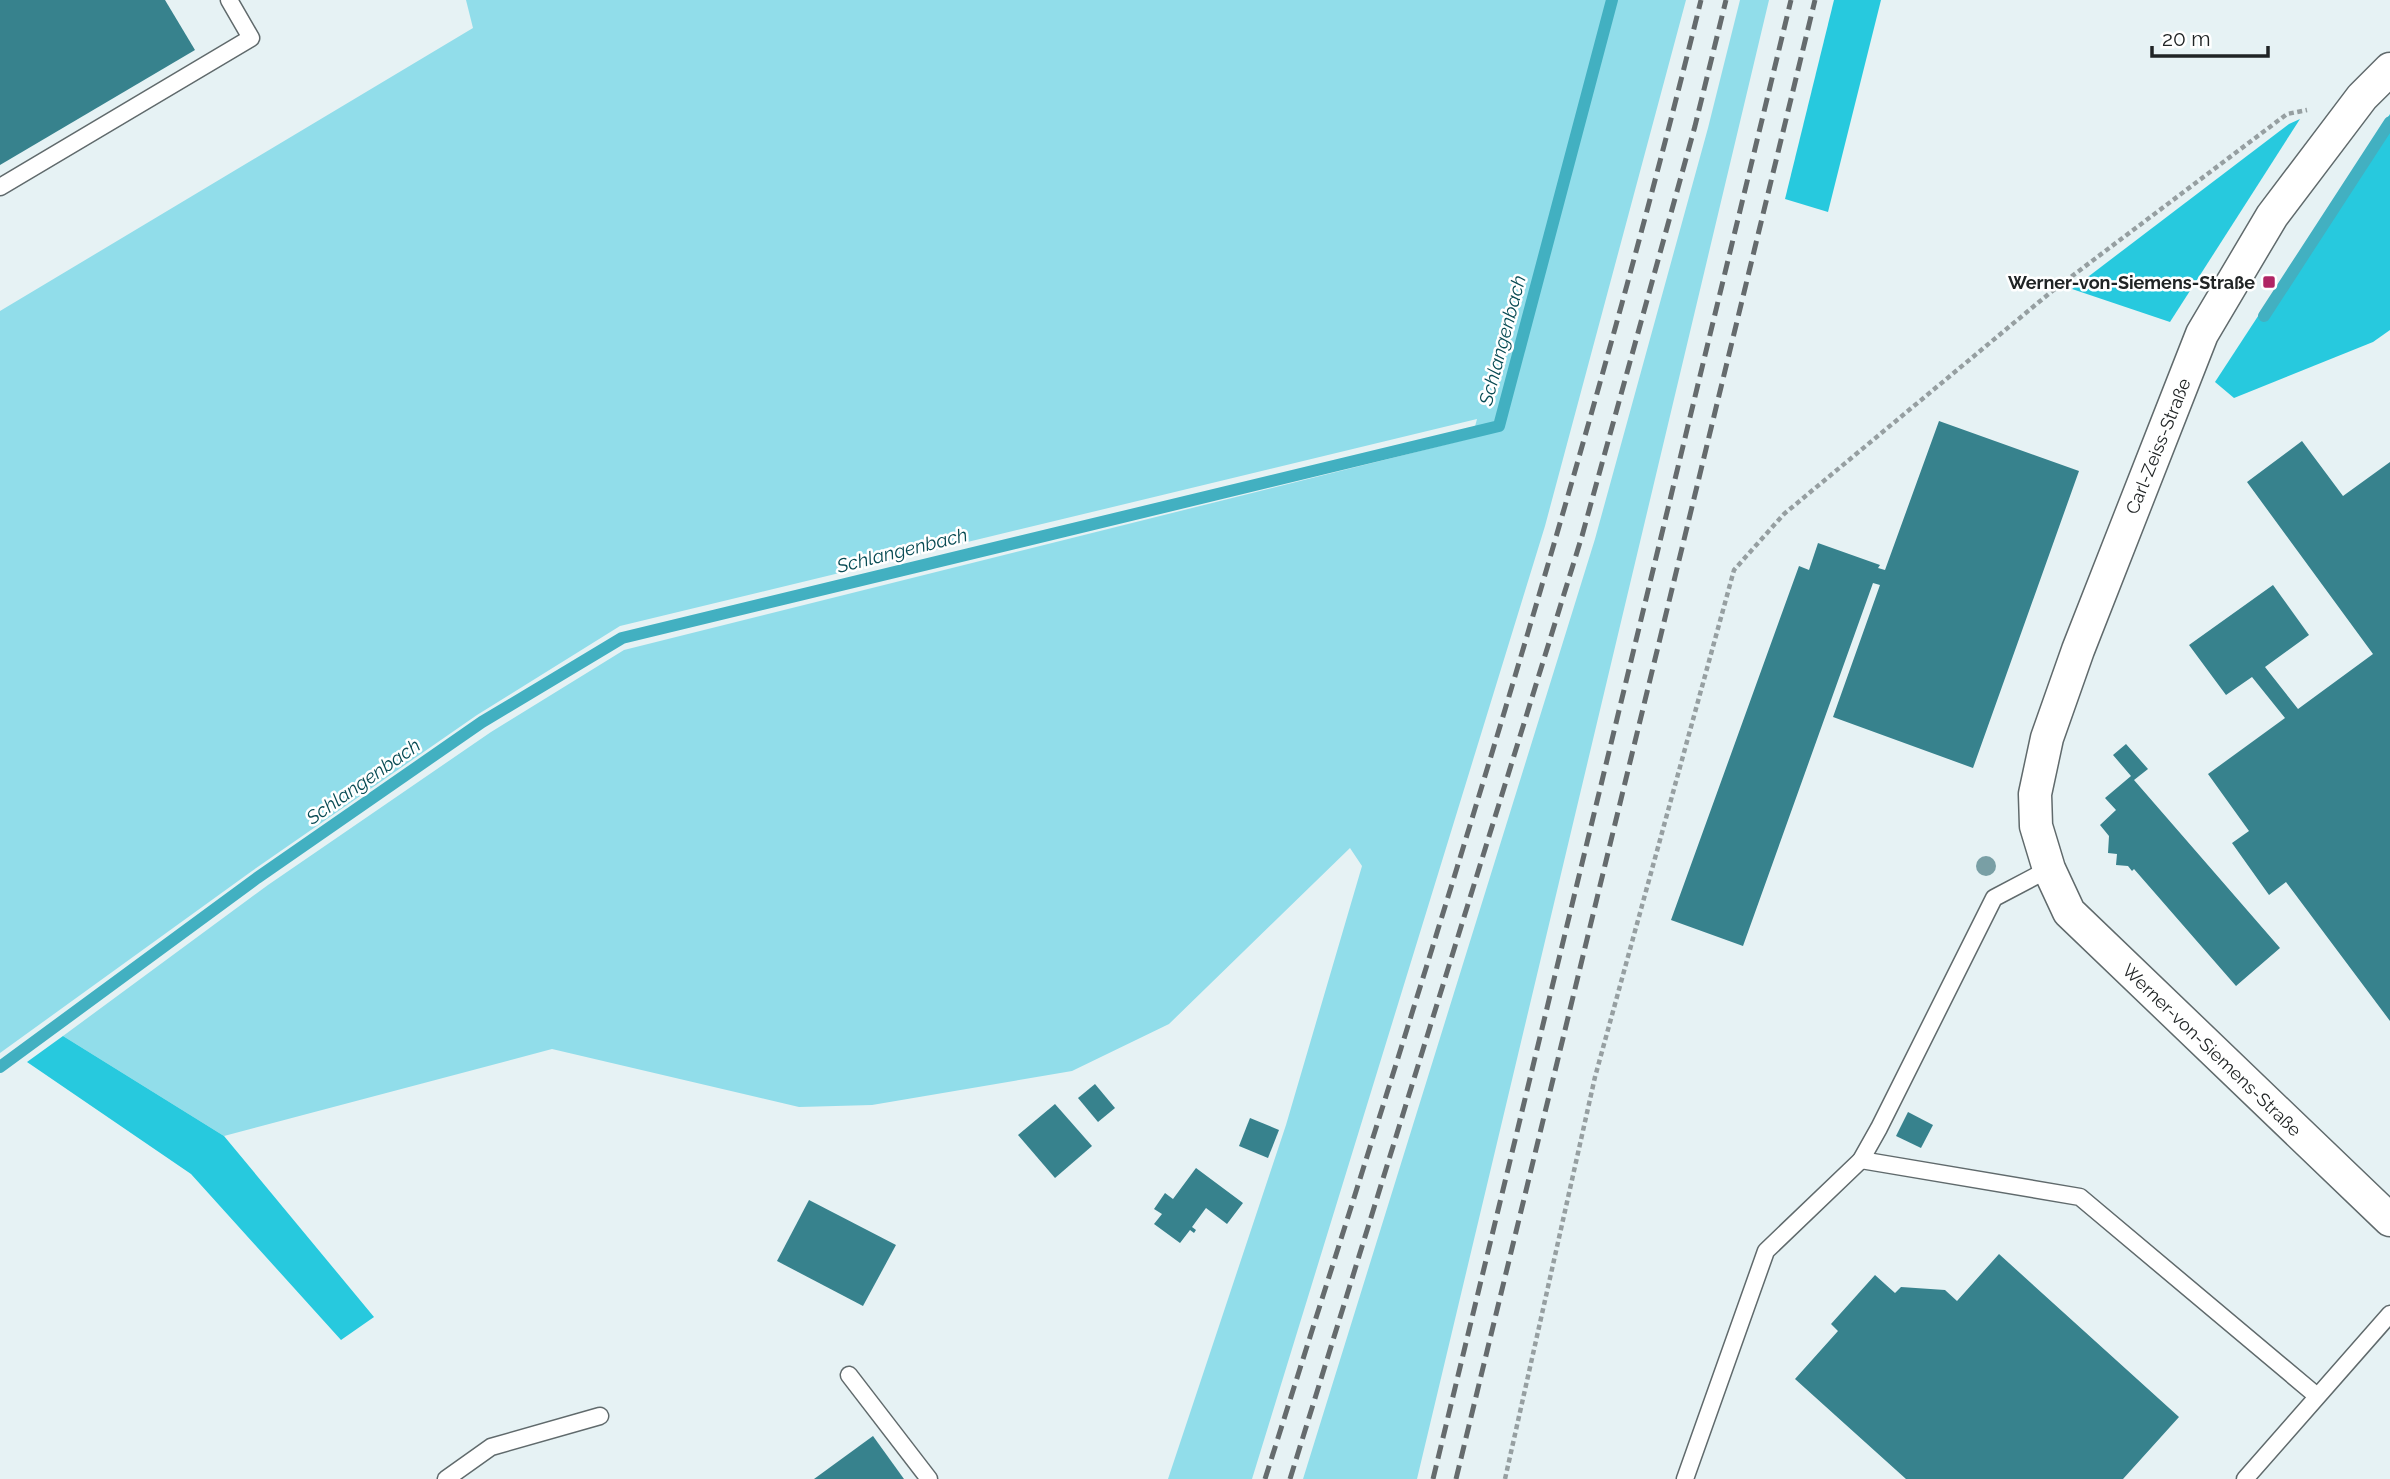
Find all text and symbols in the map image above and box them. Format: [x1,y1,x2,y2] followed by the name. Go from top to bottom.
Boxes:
[2152,14,2268,58] scale bar
[2162,26,2210,51] text: 20 m
[1474,272,1530,409] water label: Schlangenbach
[2008,272,2255,293] place label: Werner-von-Siemens-Straße
[2261,274,2277,290] marker: Werner-von-Siemens-Straße
[2121,375,2195,517] street label: Carl-Zeiss-Straße
[833,523,970,577] water label: Schlangenbach
[301,734,424,829] water label: Schlangenbach
[2119,959,2306,1140] street label: Werner-von-Siemens-Straße

